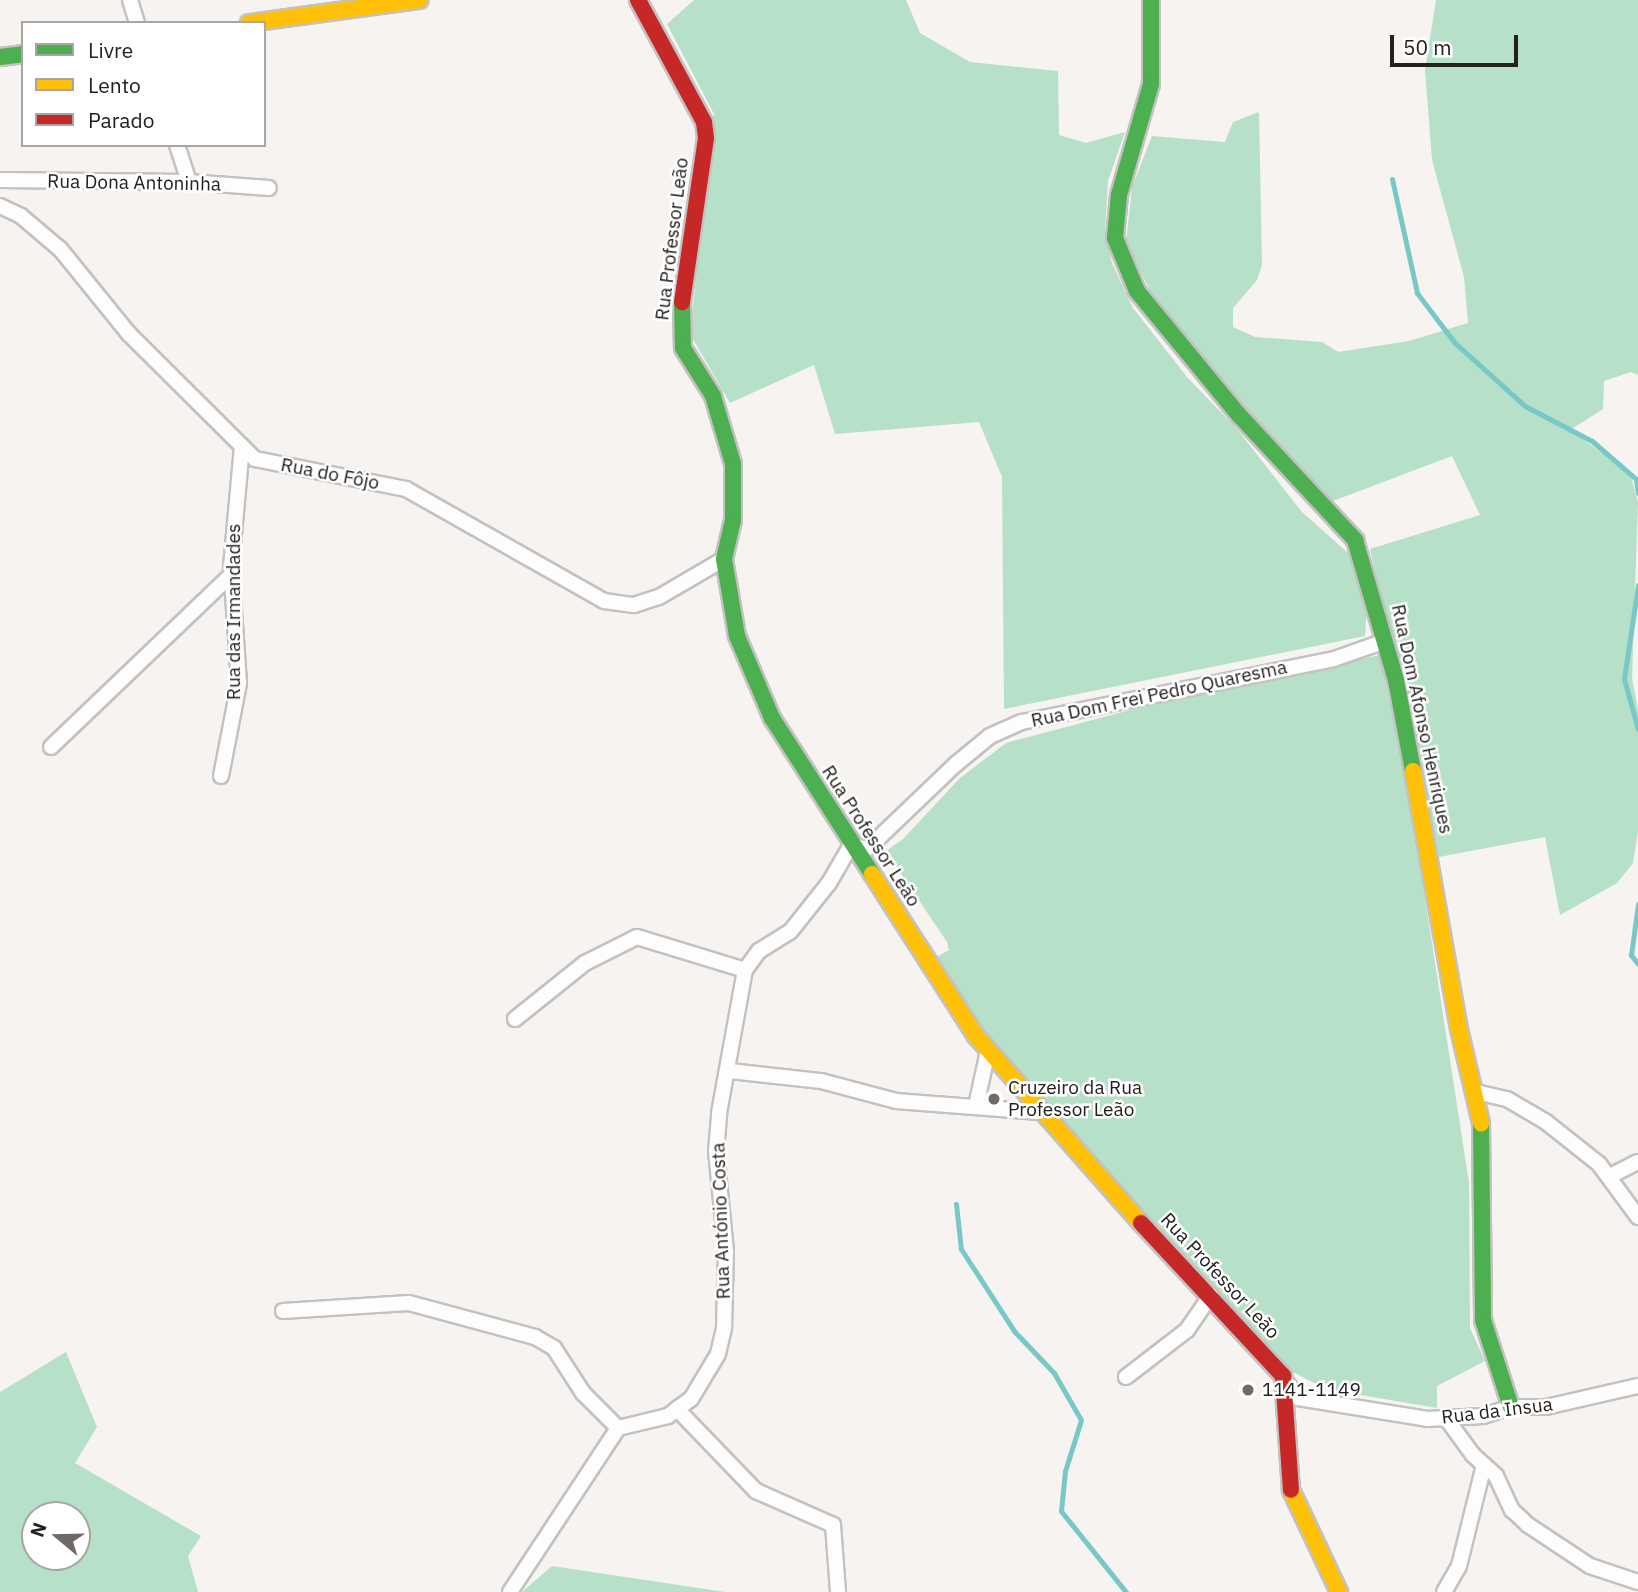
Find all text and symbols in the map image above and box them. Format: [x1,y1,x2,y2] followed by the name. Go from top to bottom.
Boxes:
[21,21,266,147] legend
[1393,21,1521,65] scale bar
[1403,33,1452,61] text: 50 m
[88,36,133,64] text: Livre
[88,71,141,99] text: Lento
[88,106,155,134] text: Parado
[651,156,693,322] street label: Rua Professor Leão
[47,170,221,196] street label: Rua Dona Antoninha
[279,453,381,495] street label: Rua do Fôjo
[223,524,245,700] street label: Rua das Irmandades
[1387,602,1457,836] street label: Rua Dom Afonso Henriques
[1029,656,1289,732] street label: Rua Dom Frei Pedro Quaresma
[817,761,925,911] street label: Rua Professor Leão
[1008,1077,1142,1121] place label: Cruzeiro da Rua Professor Leão
[986,1091,1002,1107] marker: Cruzeiro da Rua Professor Leão
[707,1142,735,1300] street label: Rua António Costa
[1156,1208,1284,1344] street label: Rua Professor Leão
[1262,1379,1361,1401] place label: 1141-1149
[1240,1382,1256,1398] marker: 1141-1149
[1440,1393,1554,1429] street label: Rua da Insua
[21,1501,91,1571] north arrow
[24,1519,52,1540] text: N

